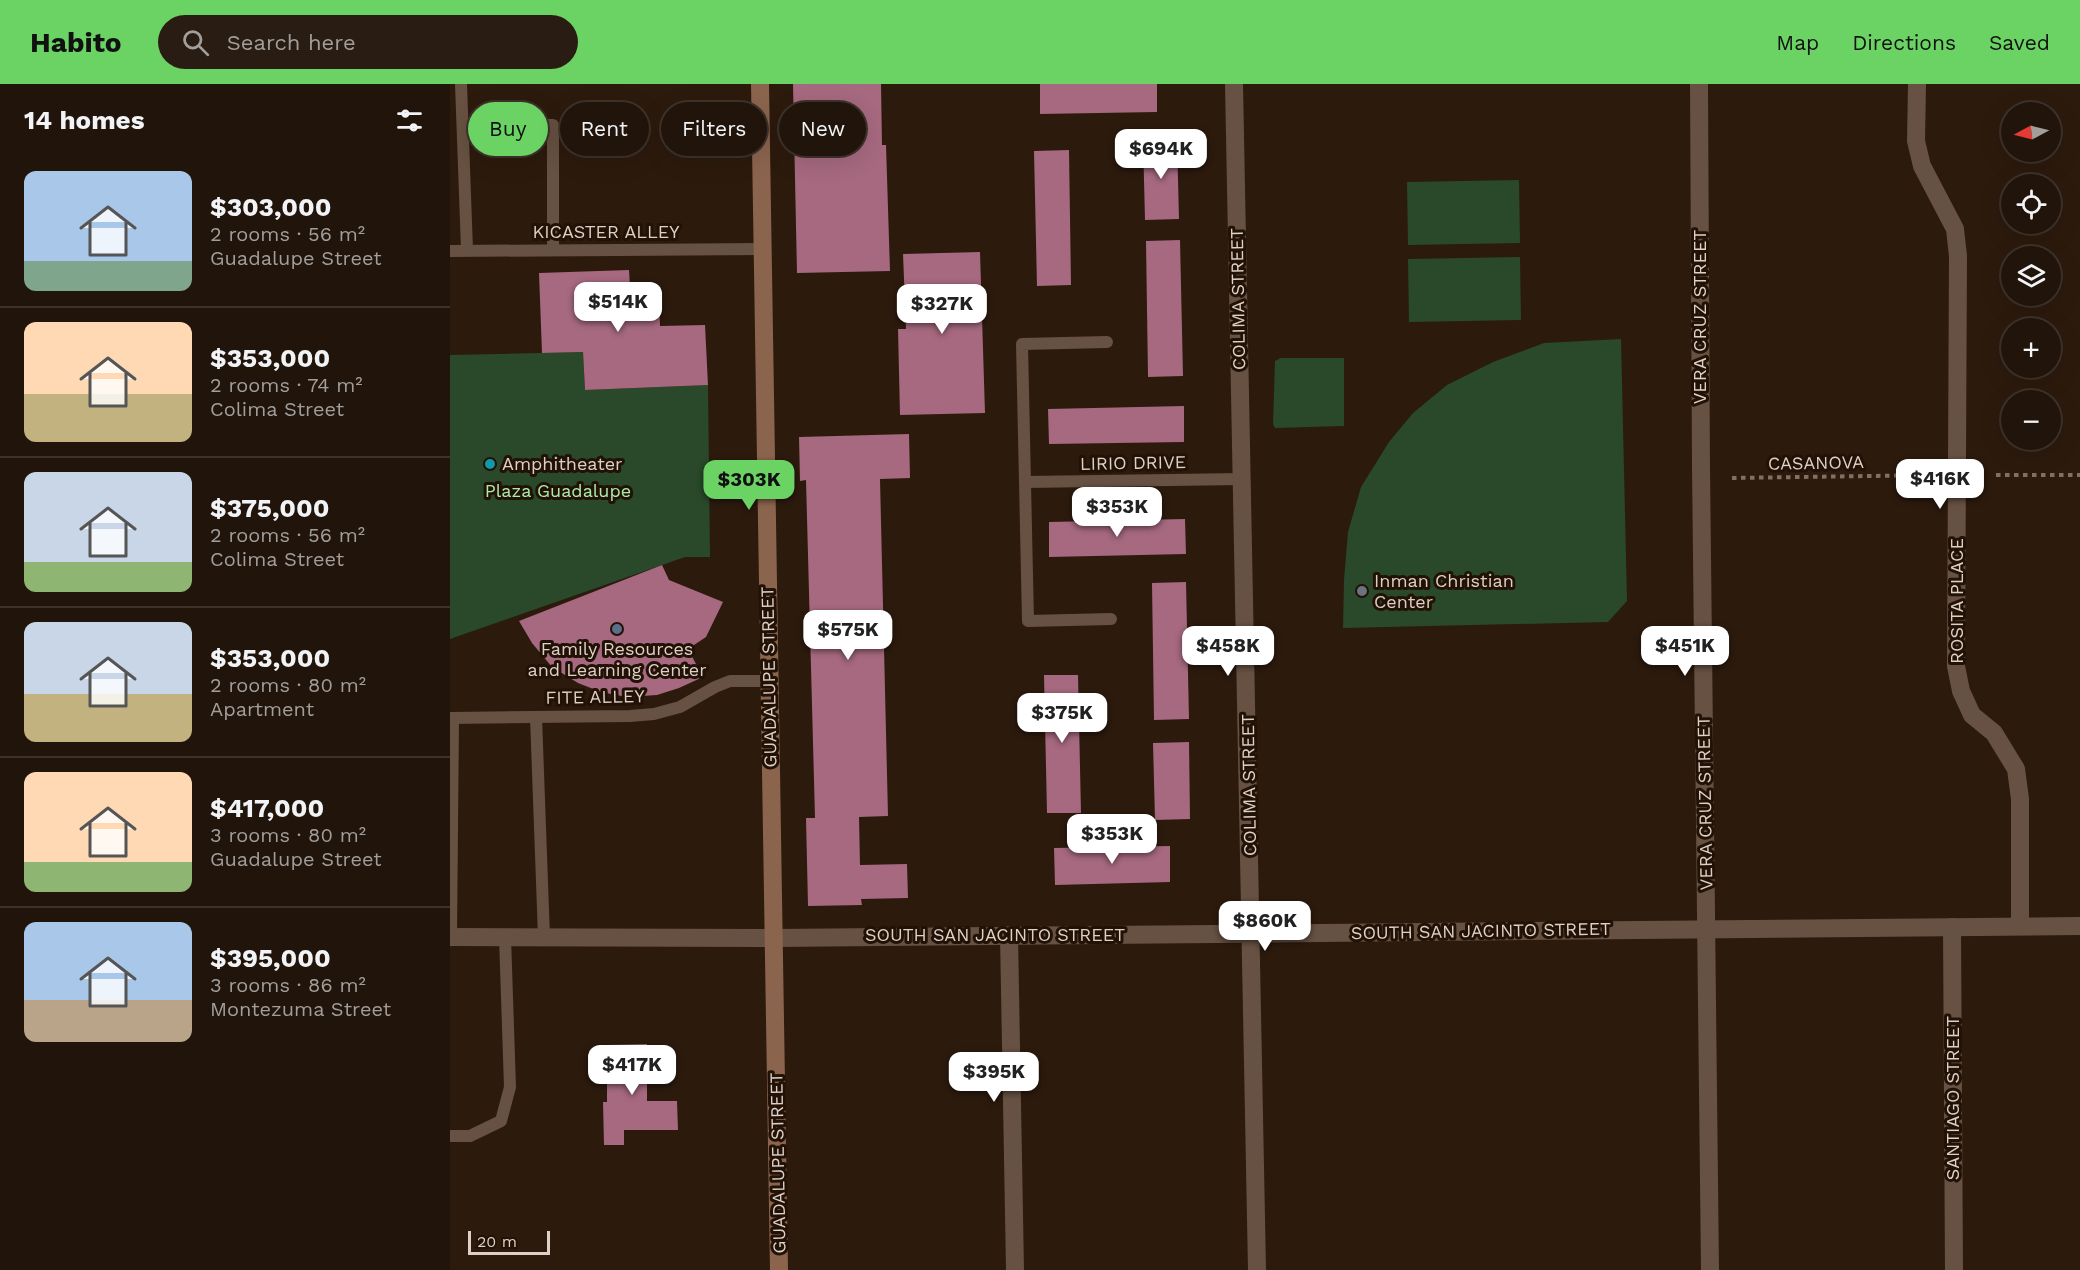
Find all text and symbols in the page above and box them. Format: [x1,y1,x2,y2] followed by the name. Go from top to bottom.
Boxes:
[158,15,578,69] search box
[30,26,122,59] text: Habito
[179,26,212,59] icon: search
[227,30,356,55] text: Search here
[1776,30,1819,55] text: Map
[1852,30,1956,55] text: Directions
[1989,30,2050,55] text: Saved
[468,102,548,156] chip: Buy
[560,102,649,156] chip: Rent
[661,102,767,156] chip: Filters
[779,102,866,156] chip: New
[2001,102,2061,162] north arrow
[2001,102,2061,450] map controls
[393,104,426,137] icon: filters
[24,105,145,135] text: 14 homes
[1119,129,1203,180] pin: $694K
[1129,136,1193,160] text: $694K
[2001,174,2061,234] button: locate
[210,192,332,222] text: $303,000
[72,195,144,267] icon: home
[532,221,680,242] street label: KICASTER ALLEY
[210,222,365,246] text: 2 rooms · 56 m²
[1226,228,1249,370] street label: COLIMA STREET
[1689,230,1710,404] street label: VERA CRUZ STREET
[210,246,382,270] text: Guadalupe Street
[2001,246,2061,306] button: layers
[576,282,660,333] pin: $514K
[900,284,984,335] pin: $327K
[588,289,648,313] text: $514K
[911,291,973,315] text: $327K
[2001,318,2061,378] button: +
[210,343,330,373] text: $353,000
[72,346,144,418] icon: home
[210,373,363,397] text: 2 rooms · 74 m²
[2001,390,2061,450] button: −
[210,397,344,421] text: Colima Street
[1080,451,1186,474] street label: LIRIO DRIVE
[1768,451,1864,474] street label: CASANOVA
[502,453,622,474] place label: Amphitheater
[483,457,497,471] marker: Amphitheater
[1898,459,1982,510] pin: $416K
[707,460,791,511] pin: $303K
[1910,466,1970,490] text: $416K
[717,467,781,491] text: $303K
[485,480,631,501] park label: Plaza Guadalupe
[1075,487,1159,538] pin: $353K
[210,493,330,523] text: $375,000
[1086,494,1148,518] text: $353K
[72,496,144,568] icon: home
[210,523,365,547] text: 2 rooms · 56 m²
[1946,538,1967,664] street label: ROSITA PLACE
[210,547,344,571] text: Colima Street
[1374,570,1514,612] place label: Inman Christian Center
[1355,584,1369,598] marker: Inman Christian Center
[756,586,781,768] street label: GUADALUPE STREET
[806,610,890,661] pin: $575K
[817,617,879,641] text: $575K
[610,622,624,636] marker: Family Resources and Learning Center
[1186,626,1270,677] pin: $458K
[1643,626,1727,677] pin: $451K
[1196,633,1260,657] text: $458K
[1655,633,1715,657] text: $451K
[528,638,706,680] place label: Family Resources and Learning Center
[210,643,330,673] text: $353,000
[72,646,144,718] icon: home
[210,673,366,697] text: 2 rooms · 80 m²
[545,685,645,708] street label: FITE ALLEY
[1020,693,1104,744] pin: $375K
[210,697,314,721] text: Apartment
[1031,700,1093,724] text: $375K
[1237,714,1260,856] street label: COLIMA STREET
[1692,715,1717,890] street label: VERA CRUZ STREET
[210,793,324,823] text: $417,000
[72,796,144,868] icon: home
[1070,814,1154,865] pin: $353K
[1081,821,1143,845] text: $353K
[210,823,366,847] text: 3 rooms · 80 m²
[210,847,382,871] text: Guadalupe Street
[1223,901,1307,952] pin: $860K
[1233,908,1297,932] text: $860K
[1351,918,1611,943] street label: SOUTH SAN JACINTO STREET
[865,924,1125,945] street label: SOUTH SAN JACINTO STREET
[210,943,331,973] text: $395,000
[72,946,144,1018] icon: home
[210,973,366,997] text: 3 rooms · 86 m²
[210,997,391,1021] text: Montezuma Street
[1942,1016,1963,1180] street label: SANTIAGO STREET
[590,1045,674,1096] pin: $417K
[602,1052,662,1076] text: $417K
[952,1052,1036,1103] pin: $395K
[963,1059,1025,1083] text: $395K
[765,1072,790,1254] street label: GUADALUPE STREET
[468,1228,550,1256] scale bar
[477,1232,517,1251] text: 20 m

